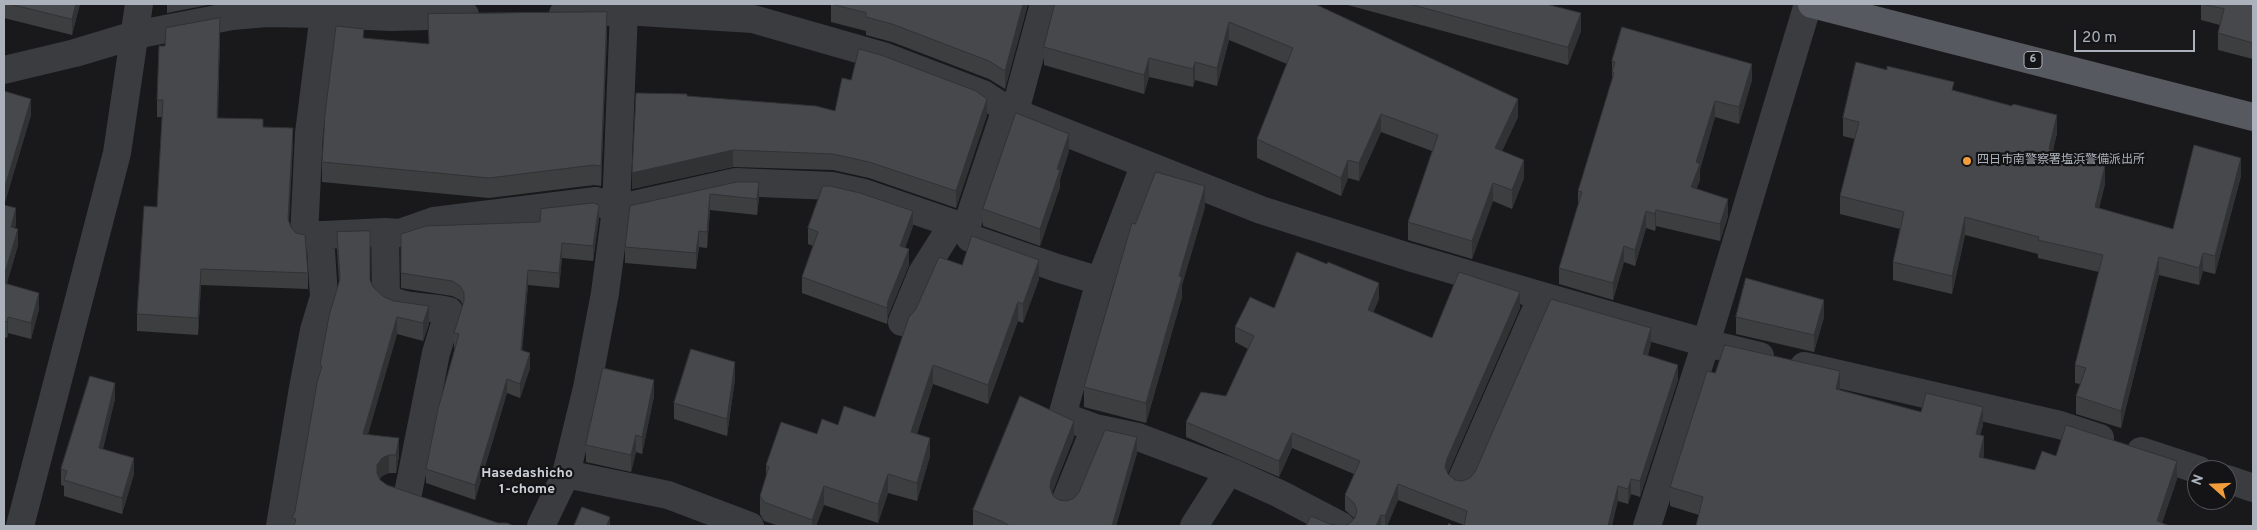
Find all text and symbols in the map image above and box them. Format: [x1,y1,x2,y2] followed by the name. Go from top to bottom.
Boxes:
[2077,20,2198,52] scale bar
[2082,29,2117,48] text: 20 m
[2024,52,2042,68] road number: 6
[1977,154,2145,168] place label: 四日市南警察署塩浜警備派出所
[1961,155,1973,167] marker: 四日市南警察署塩浜警備派出所
[2187,460,2237,510] north arrow
[481,466,573,498] district label: Hasedashicho 1-chome
[2189,472,2208,488] text: N

